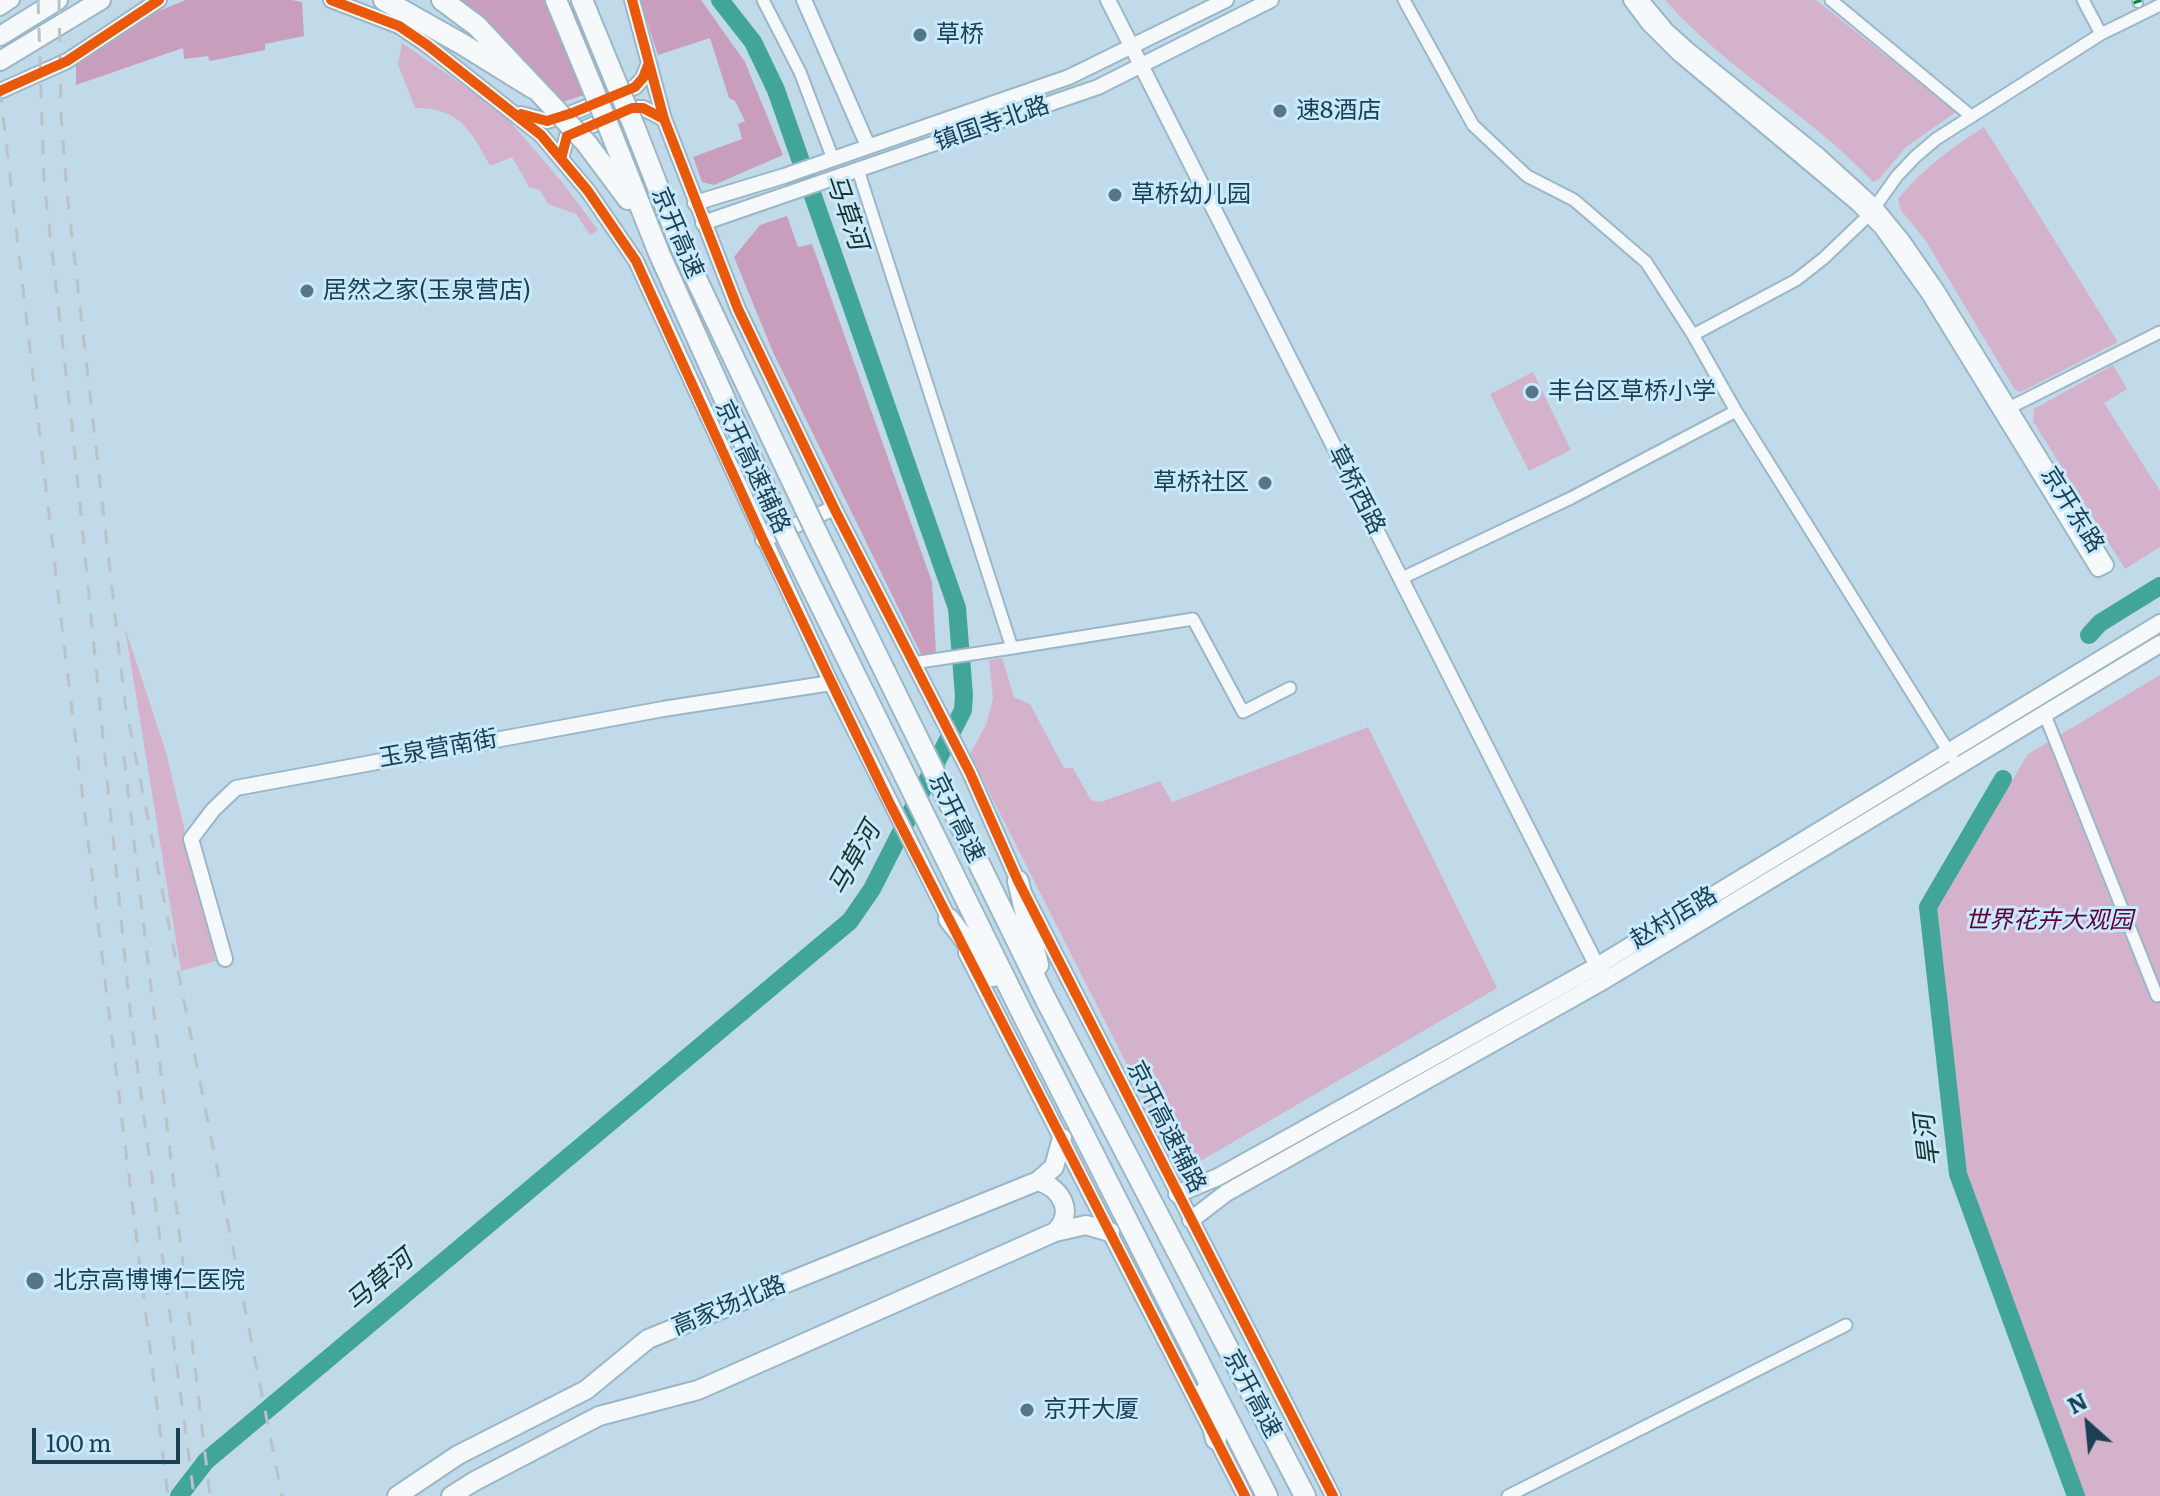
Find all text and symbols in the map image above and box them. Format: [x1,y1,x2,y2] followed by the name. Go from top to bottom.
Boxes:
[936,21,984,49] place label: 草桥
[911,26,929,44] marker: 草桥
[931,91,1053,157] street label: 镇国寺北路
[1296,97,1381,125] place label: 速8酒店
[1271,102,1289,120] marker: 速8酒店
[819,170,873,254] water label: 马草河
[1131,181,1251,209] place label: 草桥幼儿园
[645,183,709,283] street label: 京开高速
[1106,186,1124,204] marker: 草桥幼儿园
[323,277,531,305] place label: 居然之家(玉泉营店)
[298,282,316,300] marker: 居然之家(玉泉营店)
[1548,378,1716,406] place label: 丰台区草桥小学
[1523,383,1541,401] marker: 丰台区草桥小学
[709,396,795,538] street label: 京开高速辅路
[1321,441,1391,539] street label: 草桥西路
[2034,462,2110,558] street label: 京开东路
[1153,469,1249,497] place label: 草桥社区
[1256,474,1274,492] marker: 草桥社区
[376,724,500,774] street label: 玉泉营南街
[922,769,990,867] street label: 京开高速
[822,817,888,901] water label: 马草河
[1625,881,1723,955] street label: 赵村店路
[1965,907,2133,935] park label: 世界花卉大观园
[1120,1056,1212,1198] street label: 京开高速辅路
[1909,1112,1947,1168] water label: 旱河
[340,1244,420,1318] water label: 马草河
[53,1267,245,1295] place label: 北京高博博仁医院
[24,1270,46,1292] marker: 北京高博博仁医院
[668,1270,790,1342] street label: 高家场北路
[1217,1345,1287,1443] street label: 京开高速
[2061,1383,2093,1421] text: N
[2048,1384,2128,1464] north arrow
[1043,1396,1139,1424] place label: 京开大厦
[1018,1401,1036,1419] marker: 京开大厦
[36,1412,184,1462] scale bar
[46,1424,112,1459] text: 100 m

